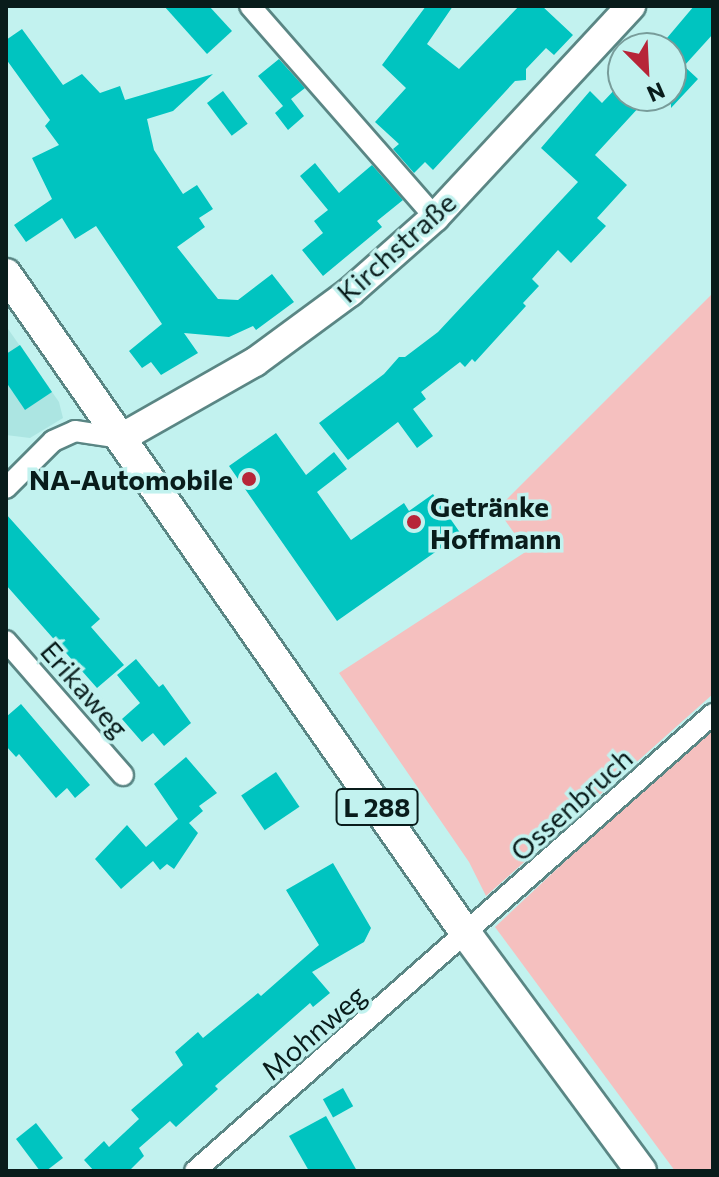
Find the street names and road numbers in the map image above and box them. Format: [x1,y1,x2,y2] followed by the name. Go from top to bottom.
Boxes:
[330,185,462,309] street label: Kirchstraße
[34,634,136,744] street label: Erikaweg
[503,741,639,867] street label: Ossenbruch
[335,785,419,829] road number: L 288
[254,978,372,1086] street label: Mohnweg

